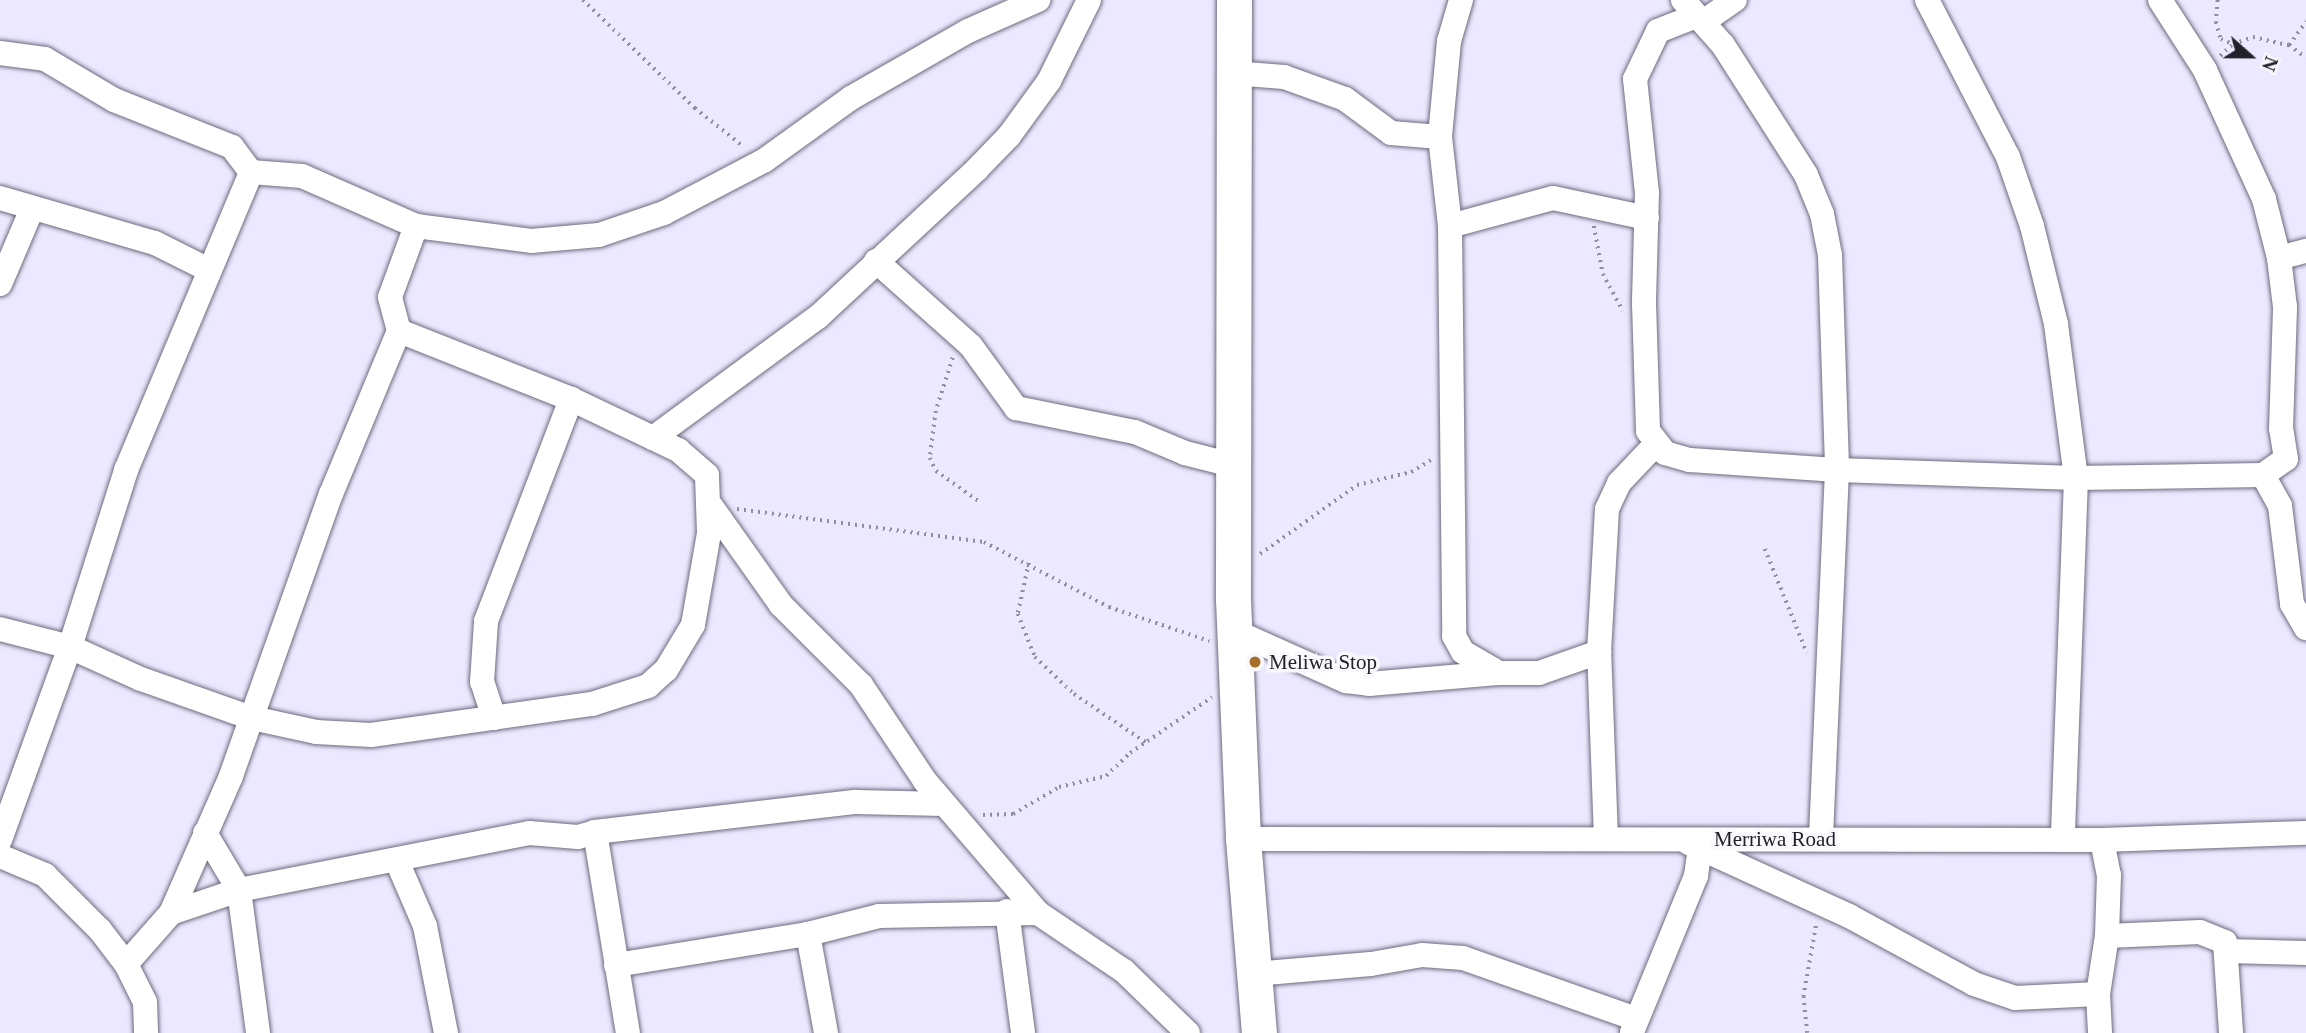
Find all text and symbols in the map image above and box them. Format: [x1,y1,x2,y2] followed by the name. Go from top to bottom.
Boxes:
[2215,21,2285,91] north arrow
[2258,54,2282,74] text: N
[1269,649,1377,675] place label: Meliwa Stop
[1247,654,1263,670] marker: Meliwa Stop
[1714,826,1836,852] street label: Merriwa Road

